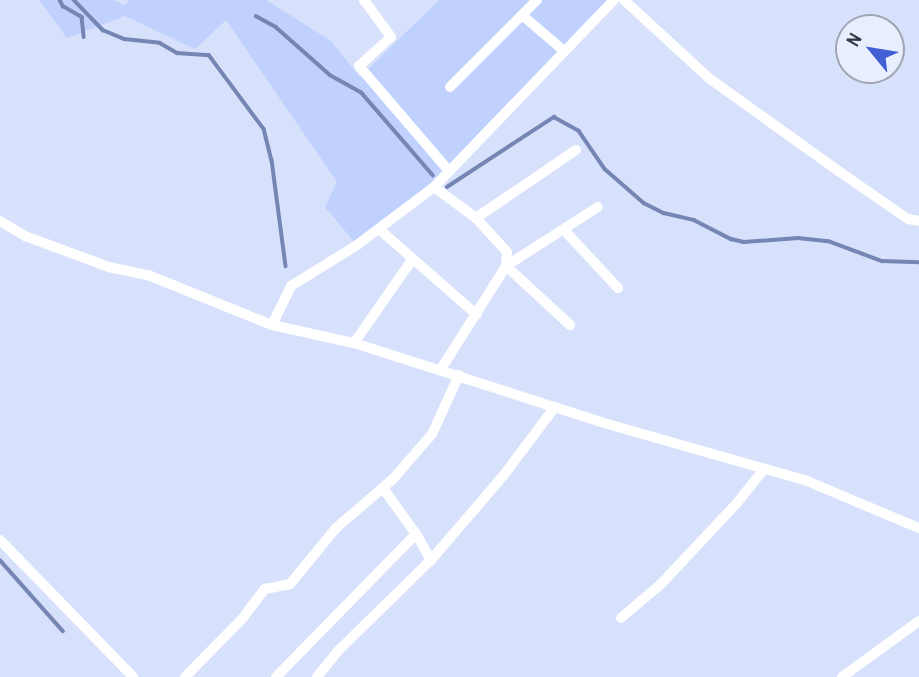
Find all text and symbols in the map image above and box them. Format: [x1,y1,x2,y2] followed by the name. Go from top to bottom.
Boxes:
[835,14,905,84] north arrow
[839,28,868,51] text: N

